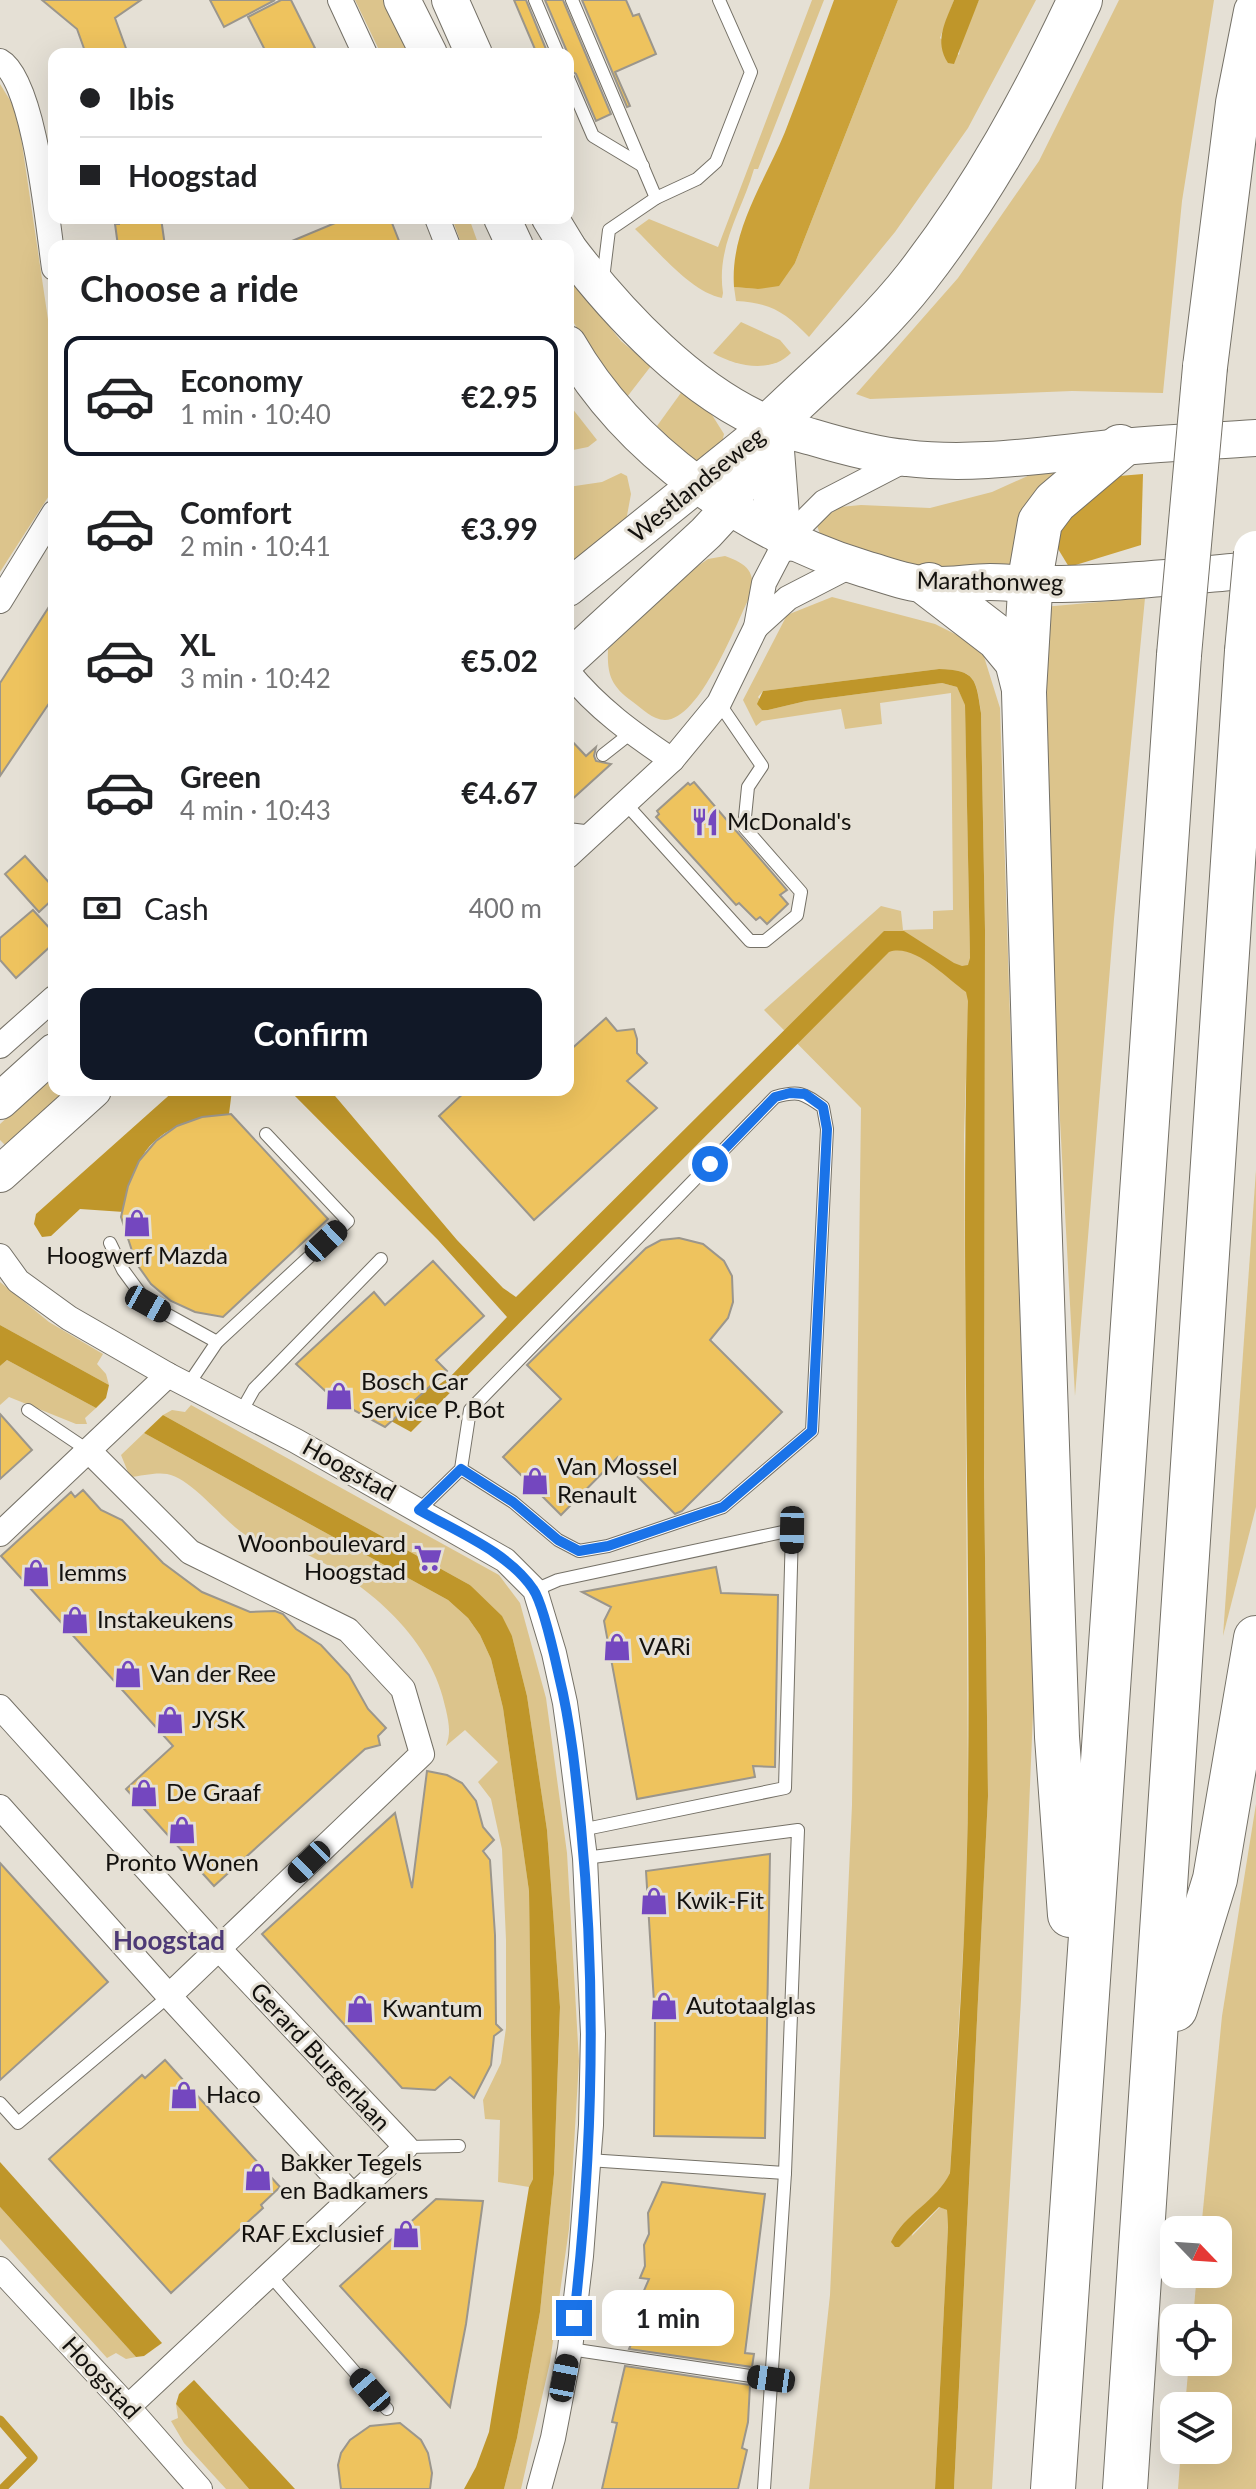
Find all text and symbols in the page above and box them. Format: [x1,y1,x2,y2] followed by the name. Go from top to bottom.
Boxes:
[128,80,175,116] text: Ibis
[128,157,257,193] text: Hoogstad
[80,266,299,310] text: Choose a ride
[84,360,156,432] icon: car
[180,362,303,398] text: Economy
[461,378,538,414] text: €2.95
[180,398,331,430] text: 1 min · 10:40
[622,420,770,547] street label: Westlandseweg
[84,492,156,564] icon: car
[180,494,292,530] text: Comfort
[461,510,538,546] text: €3.99
[180,530,331,562] text: 2 min · 10:41
[916,565,1064,596] street label: Marathonweg
[84,624,156,696] icon: car
[180,626,216,662] text: XL
[461,642,538,678] text: €5.02
[180,662,331,694] text: 3 min · 10:42
[84,756,156,828] icon: car
[180,758,261,794] text: Green
[461,774,538,810] text: €4.67
[180,794,331,826] text: 4 min · 10:43
[727,806,851,835] place label: McDonald's
[690,807,720,837] restaurant icon: McDonald's
[80,886,124,930] icon: cash
[144,890,209,926] text: Cash
[469,892,542,924] text: 400 m
[80,988,542,1080] button: Confirm
[692,1146,728,1182] route start
[122,1208,152,1238] shop icon: Hoogwerf Mazda
[300,1216,352,1266] car
[46,1240,228,1269] place label: Hoogwerf Mazda
[121,1282,175,1326] car
[361,1366,505,1423] place label: Bosch Car Service P. Bot
[324,1381,354,1411] shop icon: Bosch Car Service P. Bot
[298,1431,401,1506] street label: Hoogstad
[557,1451,678,1508] place label: Van Mossel Renault
[520,1466,550,1496] shop icon: Van Mossel Renault
[780,1506,804,1554] car
[238,1528,406,1585] place label: Woonboulevard Hoogstad
[413,1543,443,1573] supermarket icon: Woonboulevard Hoogstad
[58,1557,127,1586] place label: Iemms
[21,1558,51,1588] shop icon: Iemms
[97,1604,233,1633] place label: Instakeukens
[60,1605,90,1635] shop icon: Instakeukens
[639,1631,691,1660] place label: VARi
[602,1632,632,1662] shop icon: VARi
[150,1658,276,1687] place label: Van der Ree
[113,1659,143,1689] shop icon: Van der Ree
[192,1704,246,1733] place label: JYSK
[155,1705,185,1735] shop icon: JYSK
[166,1777,261,1806] place label: De Graaf
[129,1778,159,1808] shop icon: De Graaf
[167,1815,197,1845] shop icon: Pronto Wonen
[283,1837,335,1887] car
[105,1847,259,1876] place label: Pronto Wonen
[676,1885,764,1914] place label: Kwik-Fit
[639,1886,669,1916] shop icon: Kwik-Fit
[113,1924,225,1956] district label: Hoogstad
[245,1976,397,2136] street label: Gerard Burgerlaan
[686,1990,816,2019] place label: Autotaalglas
[649,1991,679,2021] shop icon: Autotaalglas
[382,1993,483,2022] place label: Kwantum
[345,1994,375,2024] shop icon: Kwantum
[206,2079,261,2108] place label: Haco
[169,2080,199,2110] shop icon: Haco
[280,2147,429,2204] place label: Bakker Tegels en Badkamers
[243,2162,273,2192] shop icon: Bakker Tegels en Badkamers
[1160,2216,1232,2288] north arrow
[1160,2216,1232,2464] map controls
[241,2218,385,2247] place label: RAF Exclusief
[391,2219,421,2249] shop icon: RAF Exclusief
[602,2290,734,2346] callout: 1 min
[556,2300,592,2336] route end
[636,2302,700,2334] text: 1 min
[1160,2304,1232,2376] button: locate
[57,2330,147,2424] street label: Hoogstad
[548,2352,580,2404] car
[345,2364,395,2416] car
[746,2364,796,2394] car
[1160,2392,1232,2464] button: layers

